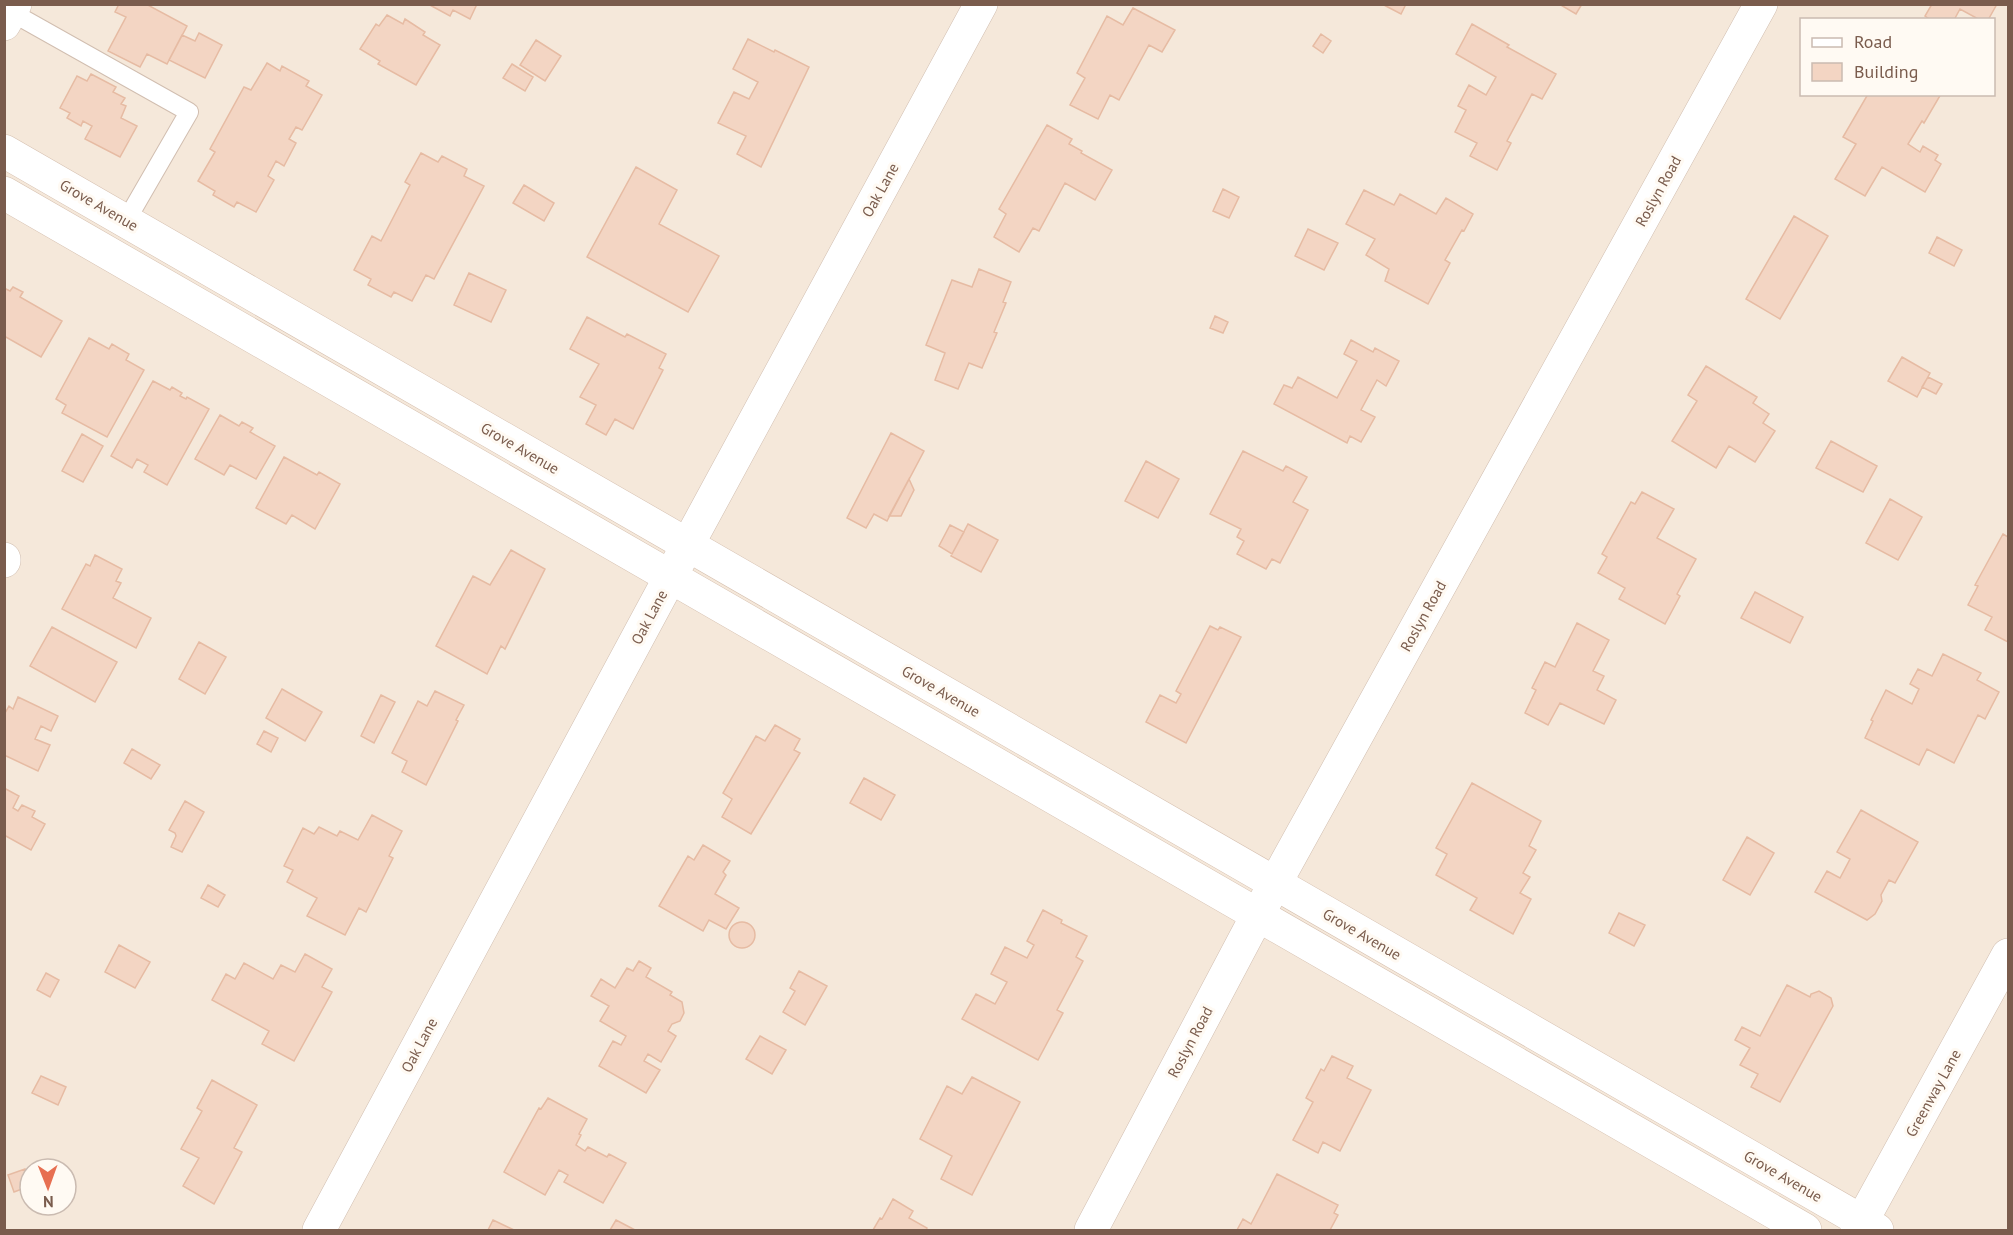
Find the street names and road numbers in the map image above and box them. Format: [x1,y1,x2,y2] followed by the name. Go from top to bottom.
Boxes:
[1631,152,1685,230] street label: Roslyn Road
[857,160,903,220] street label: Oak Lane
[56,175,142,235] street label: Grove Avenue
[477,418,563,478] street label: Grove Avenue
[1396,577,1450,655] street label: Roslyn Road
[627,586,671,648] street label: Oak Lane
[898,661,984,721] street label: Grove Avenue
[1319,904,1405,964] street label: Grove Avenue
[1163,1003,1217,1081] street label: Roslyn Road
[397,1014,441,1076] street label: Oak Lane
[1901,1046,1965,1140] street label: Greenway Lane
[1740,1146,1826,1206] street label: Grove Avenue

